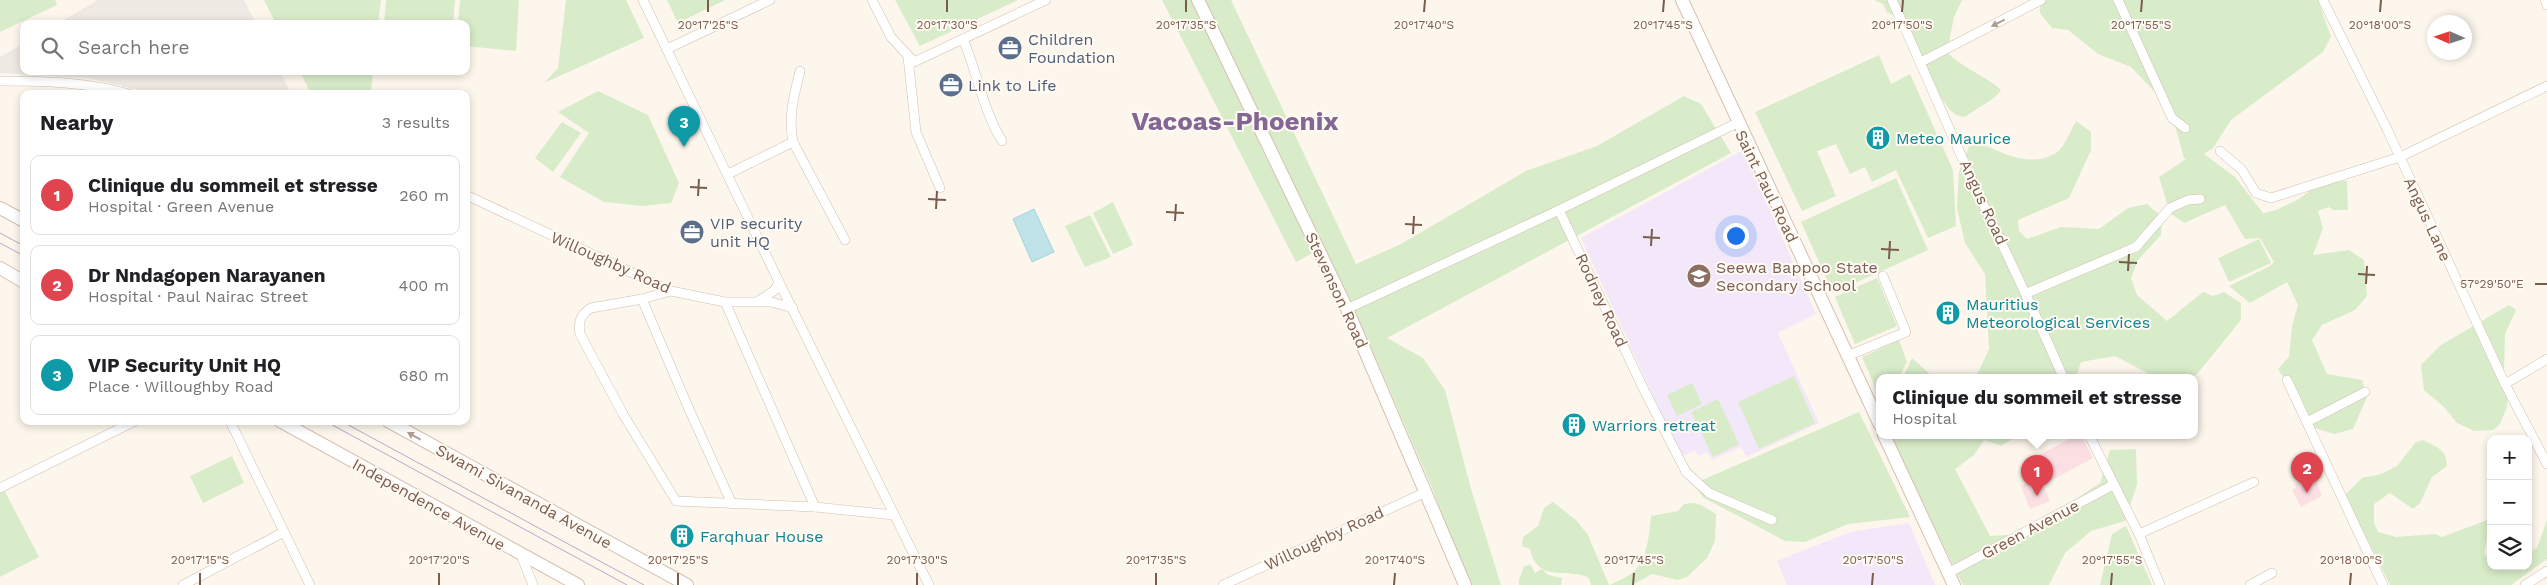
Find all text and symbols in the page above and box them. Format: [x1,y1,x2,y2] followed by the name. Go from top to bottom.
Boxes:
[2427,15,2472,60] north arrow
[678,18,738,32] text: 20°17'25"S
[916,18,978,32] text: 20°17'30"S
[1156,18,1216,32] text: 20°17'35"S
[1394,18,1454,32] text: 20°17'40"S
[1633,18,1693,32] text: 20°17'45"S
[1871,18,1933,32] text: 20°17'50"S
[2111,18,2171,32] text: 20°17'55"S
[2349,18,2411,32] text: 20°18'00"S
[1991,19,2005,27] one-way arrow
[20,20,470,75] search box
[1028,30,1116,67] place label: Children Foundation
[38,34,66,62] icon: search
[997,35,1023,61] office icon: Children Foundation
[78,36,189,59] text: Search here
[938,72,964,98] office icon: Link to Life
[968,76,1056,95] place label: Link to Life
[668,106,700,147] pin: 3
[1131,106,1339,136] district label: Vacoas-Phoenix
[40,110,113,135] text: Nearby
[382,113,450,132] text: 3 results
[1865,125,1891,151] building icon: Meteo Maurice
[1731,127,1802,246] street label: Saint Paul Road
[1896,129,2011,148] place label: Meteo Maurice
[1956,157,2012,248] street label: Angus Road
[88,174,378,197] text: Clinique du sommeil et stresse
[2400,174,2455,264] street label: Angus Lane
[54,186,60,205] text: 1
[399,186,449,205] text: 260 m
[88,197,274,216] text: Hospital · Green Avenue
[710,214,803,251] place label: VIP security unit HQ
[679,219,705,245] office icon: VIP security unit HQ
[1723,223,1749,249] your location
[548,227,674,297] street label: Willoughby Road
[1301,229,1372,351] street label: Stevenson Road
[1572,250,1632,350] street label: Rodney Road
[1716,258,1878,295] place label: Seewa Bappoo State Secondary School
[1686,263,1712,289] school or university icon: Seewa Bappoo State Secondary School
[88,264,325,287] text: Dr Nndagopen Narayanen
[52,276,62,295] text: 2
[399,276,449,295] text: 400 m
[2460,277,2524,291] text: 57°29'50"E
[88,287,308,306] text: Hospital · Paul Nairac Street
[1966,295,2150,332] place label: Mauritius Meteorological Services
[1935,300,1961,326] building icon: Mauritius Meteorological Services
[88,354,281,377] text: VIP Security Unit HQ
[52,366,62,385] text: 3
[399,366,449,385] text: 680 m
[1876,374,2198,439] popup
[88,377,274,396] text: Place · Willoughby Road
[1892,386,2182,409] text: Clinique du sommeil et stresse
[1892,409,1957,428] text: Hospital
[1561,412,1587,438] building icon: Warriors retreat
[1592,416,1716,435] place label: Warriors retreat
[407,431,421,440] one-way arrow
[2487,435,2532,570] map controls
[2487,435,2532,480] button: +
[433,440,615,553] street label: Swami Sivananda Avenue
[2291,452,2323,493] pin: 2
[349,454,508,554] street label: Independence Avenue
[2021,455,2053,496] pin: 1
[2487,480,2532,525] button: −
[1978,496,2082,563] street label: Green Avenue
[1262,502,1387,574] street label: Willoughby Road
[669,523,695,549] building icon: Farqhuar House
[2487,525,2532,570] button: layers
[700,527,824,546] place label: Farqhuar House
[171,553,229,567] text: 20°17'15"S
[408,553,470,567] text: 20°17'20"S
[648,553,708,567] text: 20°17'25"S
[886,553,948,567] text: 20°17'30"S
[1126,553,1186,567] text: 20°17'35"S
[1365,553,1425,567] text: 20°17'40"S
[1604,553,1664,567] text: 20°17'45"S
[1842,553,1904,567] text: 20°17'50"S
[2082,553,2142,567] text: 20°17'55"S
[2320,553,2382,567] text: 20°18'00"S

